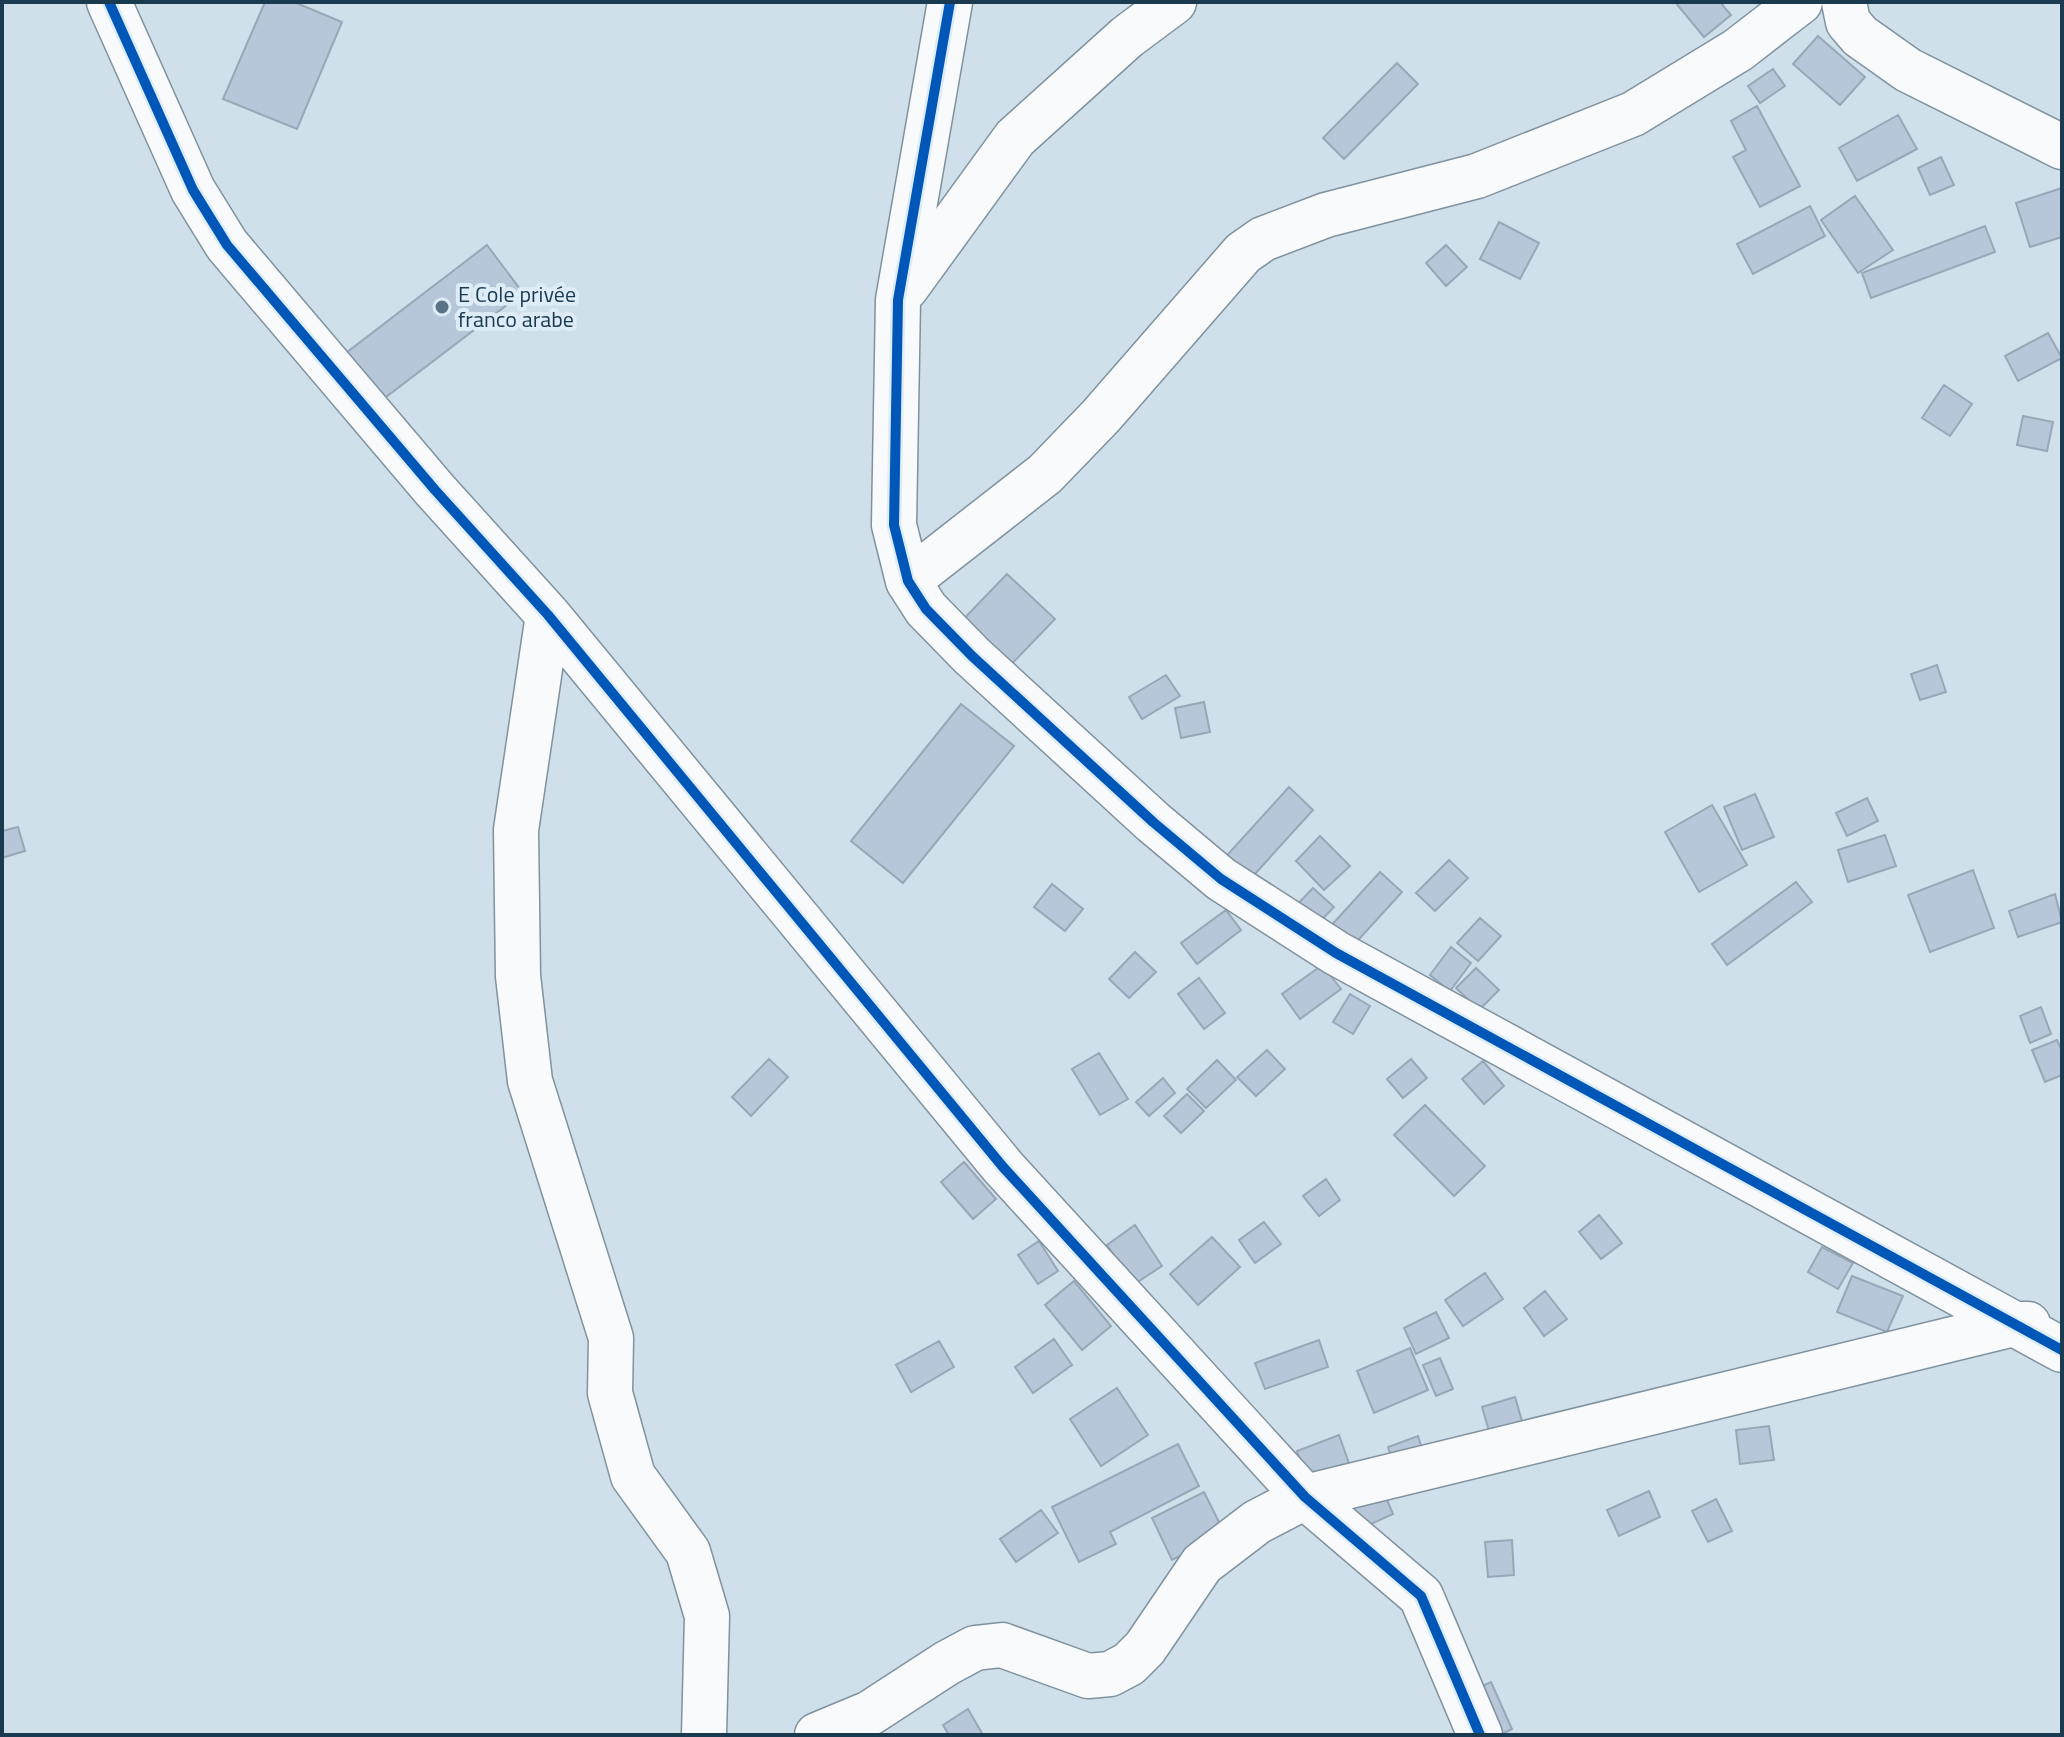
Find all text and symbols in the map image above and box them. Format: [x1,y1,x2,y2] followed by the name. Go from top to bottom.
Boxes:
[458,277,576,336] place label: E Cole privée franco arabe
[433,298,451,316] marker: E Cole privée franco arabe

